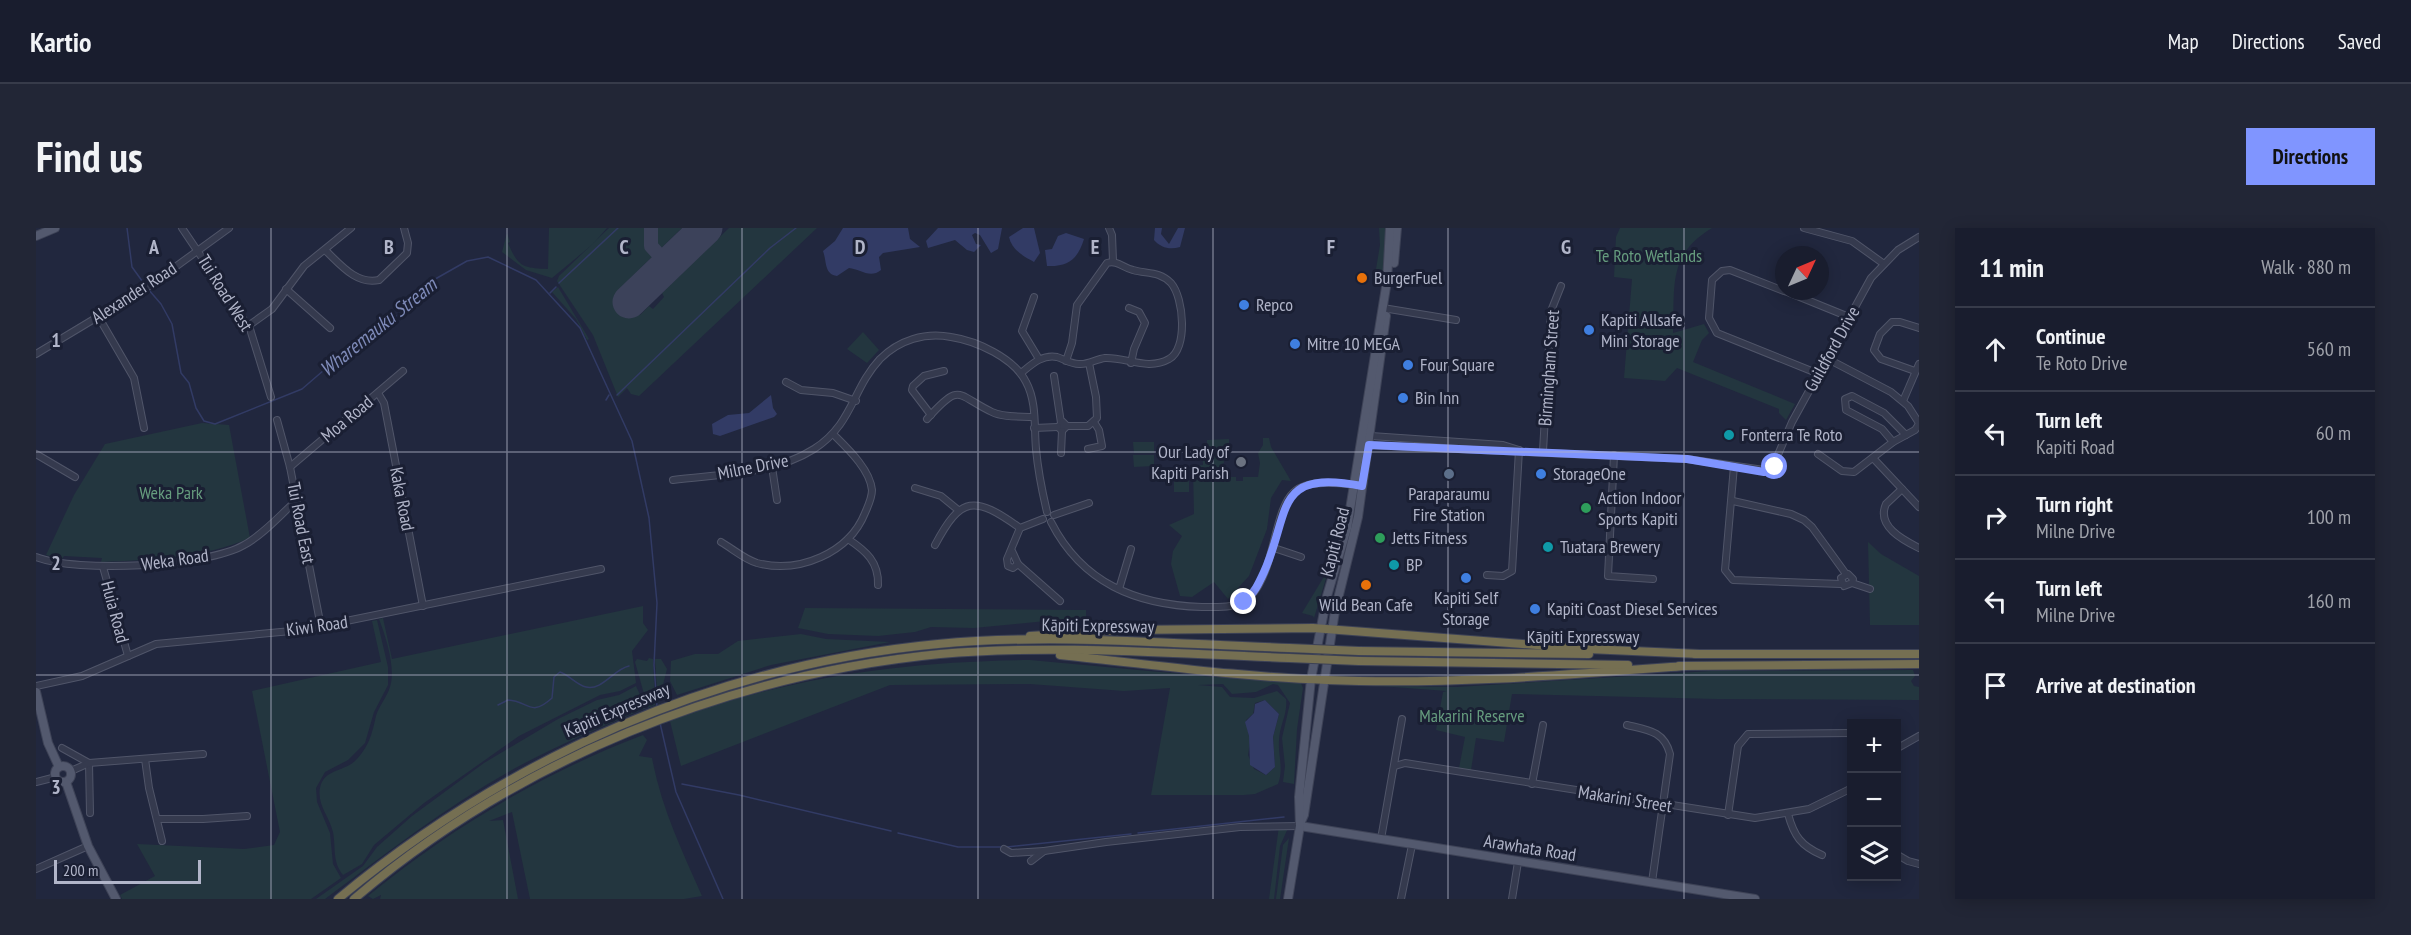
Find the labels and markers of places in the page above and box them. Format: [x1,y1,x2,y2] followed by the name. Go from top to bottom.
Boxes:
[1374,266,1443,289] place label: BurgerFuel
[1355,271,1369,285] marker: BurgerFuel
[1256,293,1293,316] place label: Repco
[1237,298,1251,312] marker: Repco
[1601,308,1683,352] place label: Kapiti Allsafe Mini Storage
[1582,323,1596,337] marker: Kapiti Allsafe Mini Storage
[1307,332,1401,355] place label: Mitre 10 MEGA
[1288,337,1302,351] marker: Mitre 10 MEGA
[1420,353,1495,376] place label: Four Square
[1401,358,1415,372] marker: Four Square
[1415,386,1459,409] place label: Bin Inn
[1396,391,1410,405] marker: Bin Inn
[1741,423,1843,446] place label: Fonterra Te Roto
[1722,428,1736,442] marker: Fonterra Te Roto
[1151,440,1230,484] place label: Our Lady of Kapiti Parish
[1234,455,1248,469] marker: Our Lady of Kapiti Parish
[1553,462,1626,485] place label: StorageOne
[1442,467,1456,481] marker: Paraparaumu Fire Station
[1534,467,1548,481] marker: StorageOne
[1408,482,1490,526] place label: Paraparaumu Fire Station
[1598,486,1682,530] place label: Action Indoor Sports Kapiti
[1579,501,1593,515] marker: Action Indoor Sports Kapiti
[1391,526,1467,549] place label: Jetts Fitness
[1373,531,1387,545] marker: Jetts Fitness
[1560,535,1660,558] place label: Tuatara Brewery
[1541,540,1555,554] marker: Tuatara Brewery
[1406,553,1423,576] place label: BP
[1387,558,1401,572] marker: BP
[1459,571,1473,585] marker: Kapiti Self Storage
[1359,578,1373,592] marker: Wild Bean Cafe
[1434,586,1499,630] place label: Kapiti Self Storage
[1319,593,1413,616] place label: Wild Bean Cafe
[1547,597,1718,620] place label: Kapiti Coast Diesel Services
[1528,602,1542,616] marker: Kapiti Coast Diesel Services

